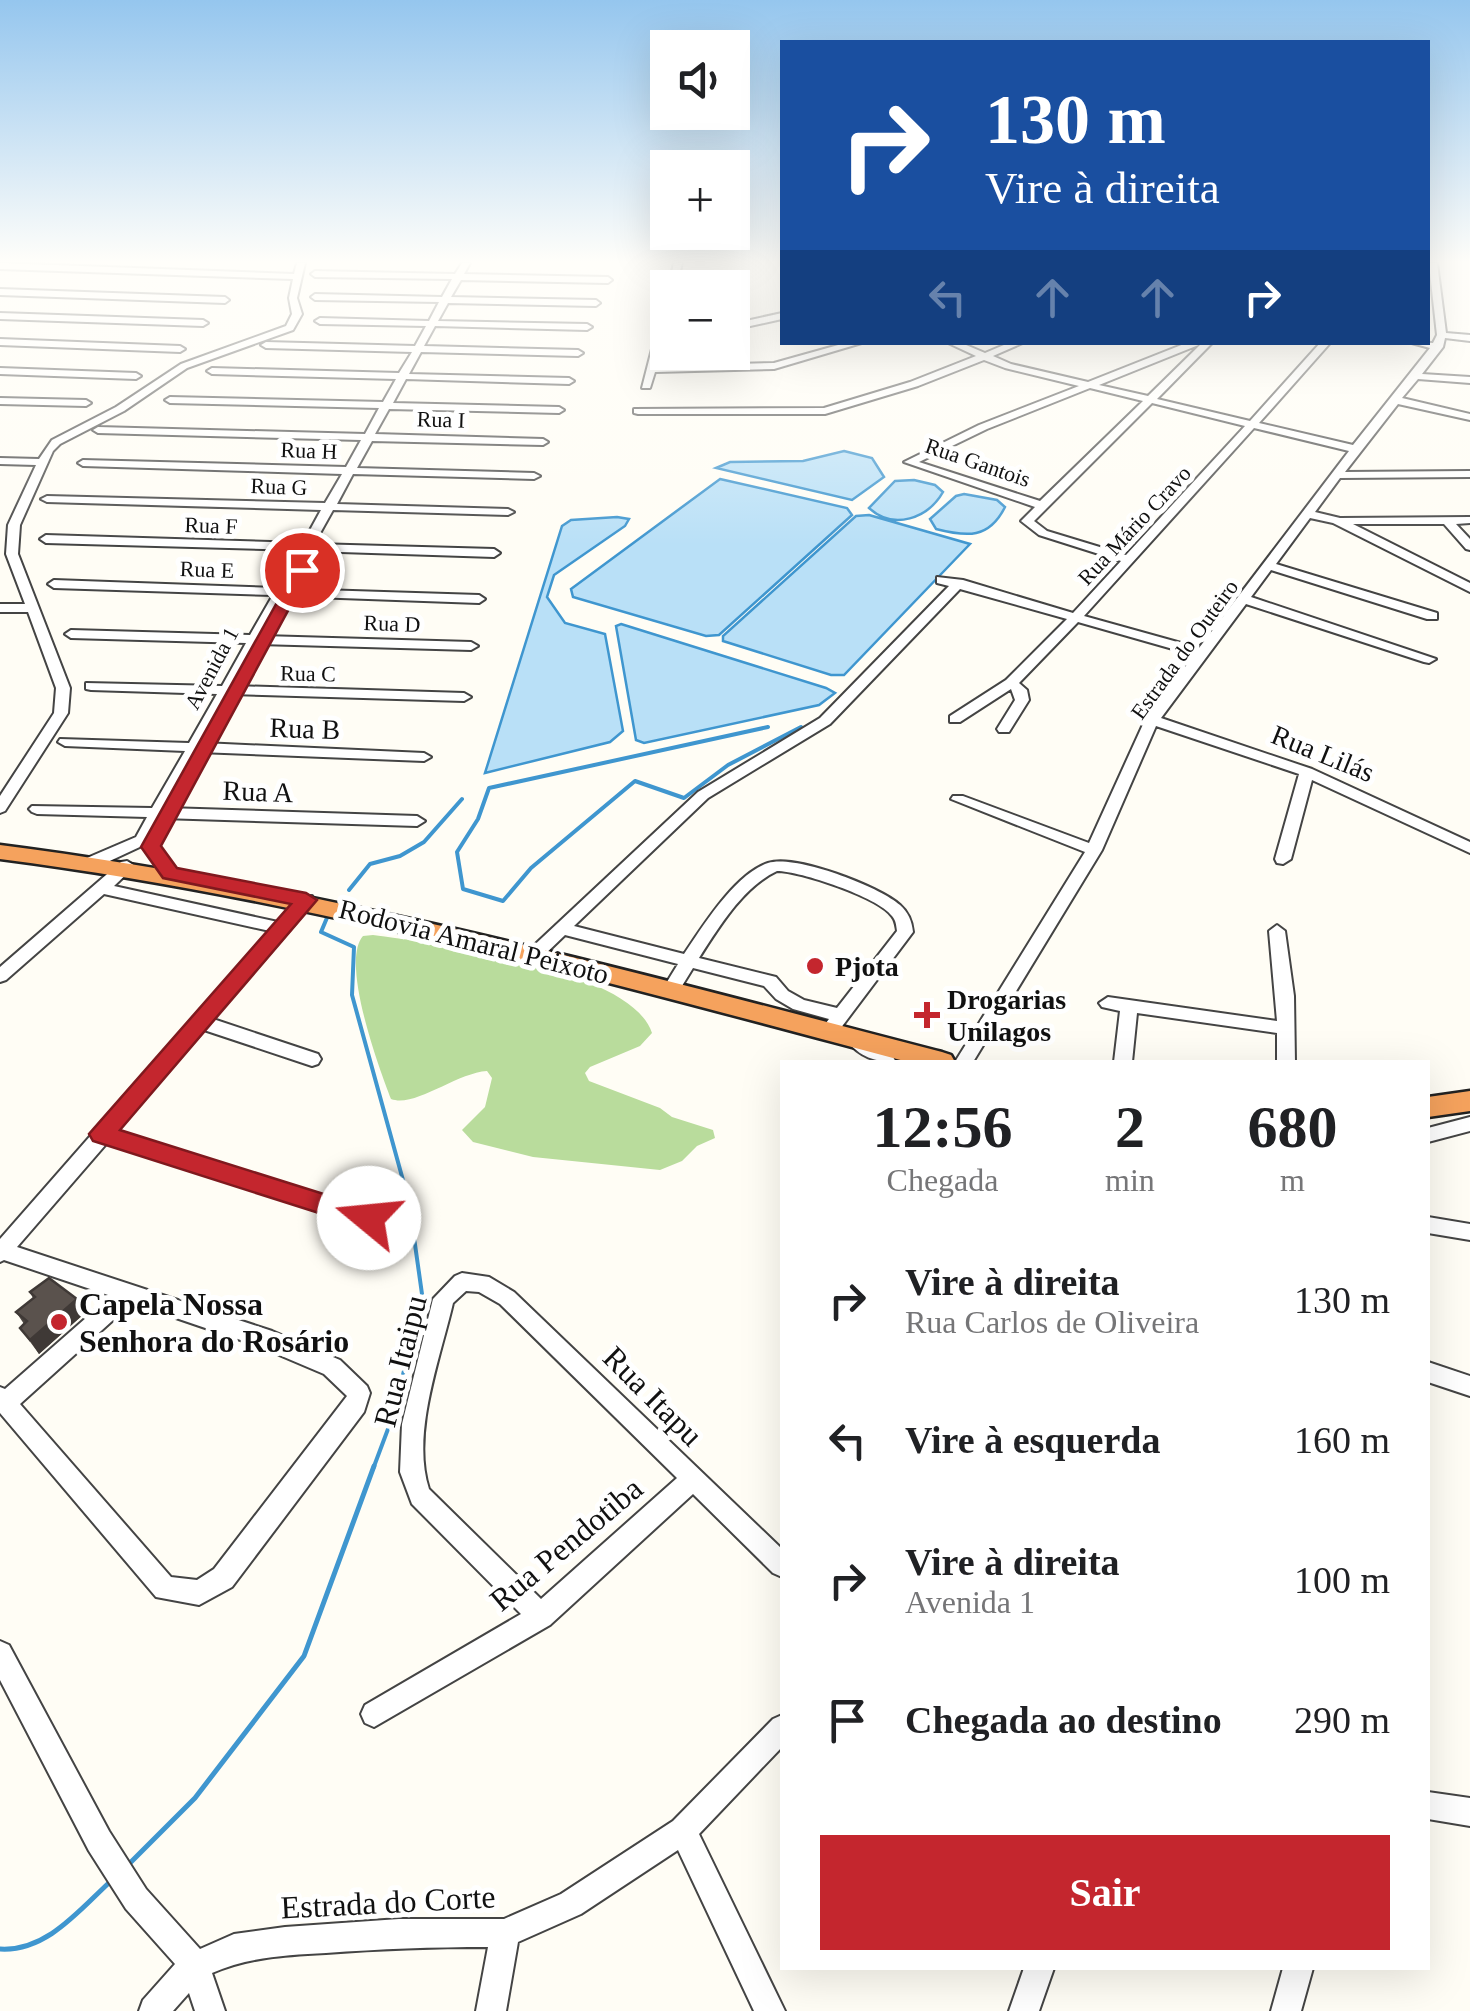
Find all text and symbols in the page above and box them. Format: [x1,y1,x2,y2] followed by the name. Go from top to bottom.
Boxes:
[650,30,750,370] map controls
[650,30,750,130] button: sound
[820,80,950,210] icon: right
[985,81,1166,158] text: 130 m
[650,150,750,250] button: +
[985,163,1220,213] text: Vire à direita
[650,270,750,370] button: −
[920,270,975,325] icon: left
[1025,270,1080,325] icon: ahead
[1130,270,1185,325] icon: ahead
[1235,270,1290,325] icon: right
[416,406,466,433] street label: Rua I
[922,433,1034,492] street label: Rua Gantois
[280,437,338,464] street label: Rua H
[1073,461,1196,590] street label: Rua Mário Cravo
[250,473,308,500] street label: Rua G
[184,512,238,539] street label: Rua F
[260,528,345,613] pin
[275,543,330,598] icon: arrive
[179,556,235,583] street label: Rua E
[1125,575,1243,724] street label: Estrada do Outeiro
[363,610,421,637] street label: Rua D
[179,623,243,714] street label: Avenida 1
[280,661,336,686] street label: Rua C
[269,712,341,745] street label: Rua B
[1267,719,1379,788] street label: Rua Lilás
[222,775,295,808] street label: Rua A
[336,893,612,990] street label: Rodovia Amaral Peixoto
[835,951,899,982] place label: Pjota
[804,955,826,977] marker: Pjota
[947,984,1066,1047] place label: Drogarias Unilagos
[916,1004,938,1026] marker: Drogarias Unilagos
[873,1094,1013,1160] text: 12:56
[1115,1094,1145,1160] text: 2
[1247,1094,1337,1160] text: 680
[887,1162,999,1198] text: Chegada
[1105,1162,1155,1198] text: min
[1280,1162,1305,1198] text: m
[317,1166,421,1270] position arrow
[905,1261,1120,1303] text: Vire à direita
[820,1273,875,1328] icon: right
[1294,1279,1390,1321] text: 130 m
[79,1286,349,1359] place label: Capela Nossa Senhora do Rosário
[366,1292,434,1430] street label: Rua Itaipu
[905,1304,1199,1340] text: Rua Carlos de Oliveira
[48,1311,70,1333] marker: Capela Nossa Senhora do Rosário
[596,1339,710,1453] street label: Rua Itapu
[820,1413,875,1468] icon: left
[905,1419,1160,1461] text: Vire à esquerda
[1294,1419,1390,1461] text: 160 m
[483,1470,649,1618] street label: Rua Pendotiba
[905,1541,1120,1583] text: Vire à direita
[820,1553,875,1608] icon: right
[1294,1559,1390,1601] text: 100 m
[905,1584,1035,1620] text: Avenida 1
[820,1693,875,1748] icon: arrive
[905,1699,1222,1741] text: Chegada ao destino
[1294,1699,1390,1741] text: 290 m
[820,1835,1390,1950] button: Sair
[280,1878,496,1926] street label: Estrada do Corte

